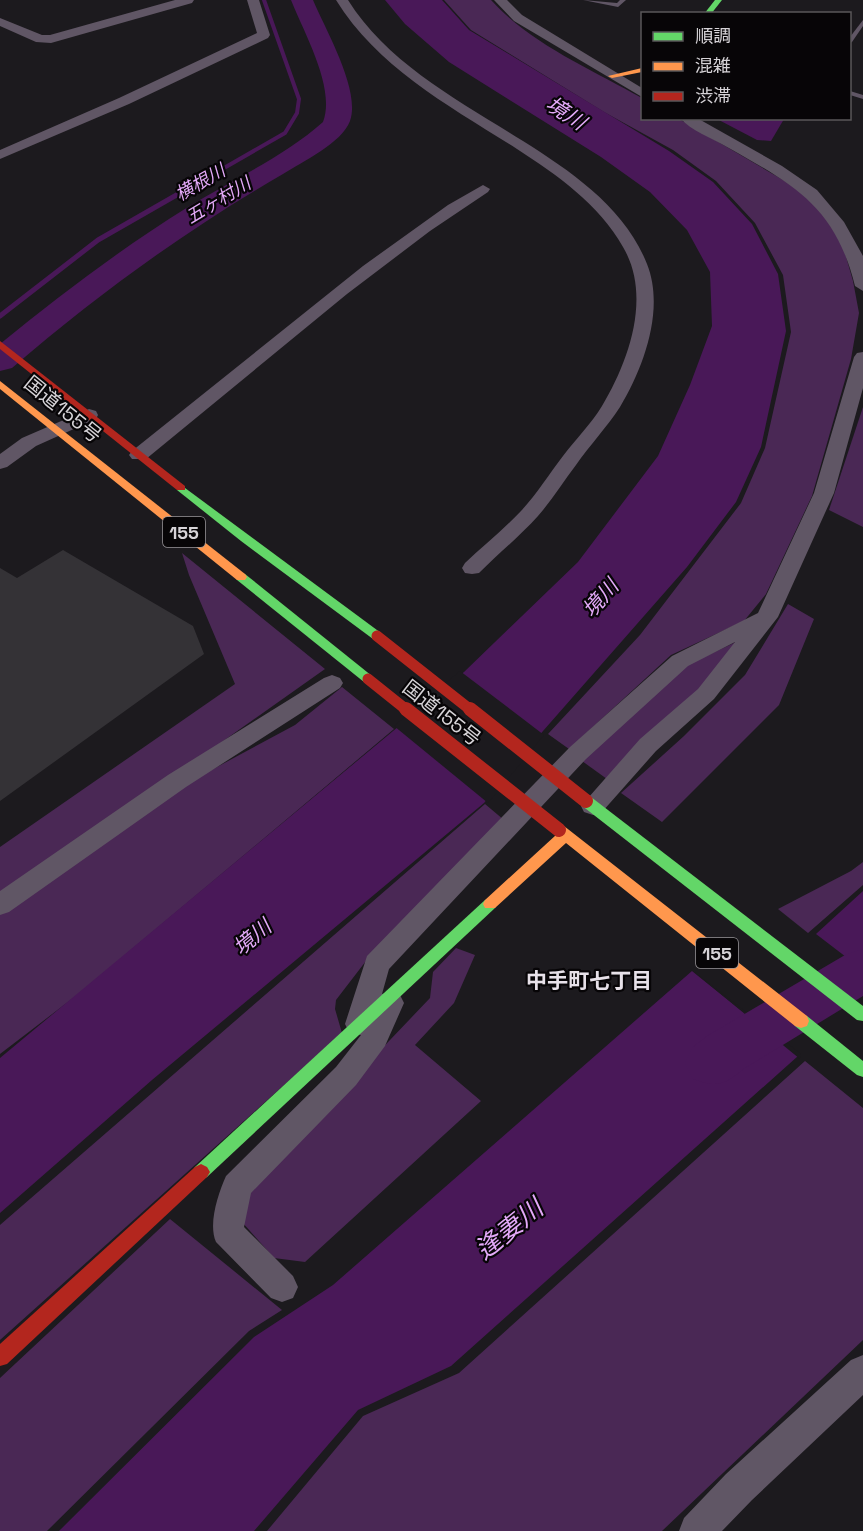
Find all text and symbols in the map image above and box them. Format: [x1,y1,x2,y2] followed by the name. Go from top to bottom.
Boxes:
[641,12,851,120] legend
[695,24,731,47] text: 順調
[695,54,731,77] text: 混雑
[695,84,731,107] text: 渋滞
[541,90,593,137] water label: 境川
[171,158,231,205] water label: 横根川
[181,171,256,228] water label: 五ヶ村川
[19,370,107,448] street label: 国道155号
[163,517,205,547] road number: 155
[576,572,625,623] water label: 境川
[398,674,486,752] street label: 国道155号
[227,912,278,961] water label: 境川
[696,938,738,968] road number: 155
[526,967,652,994] district label: 中手町七丁目
[468,1189,552,1267] water label: 逢妻川

